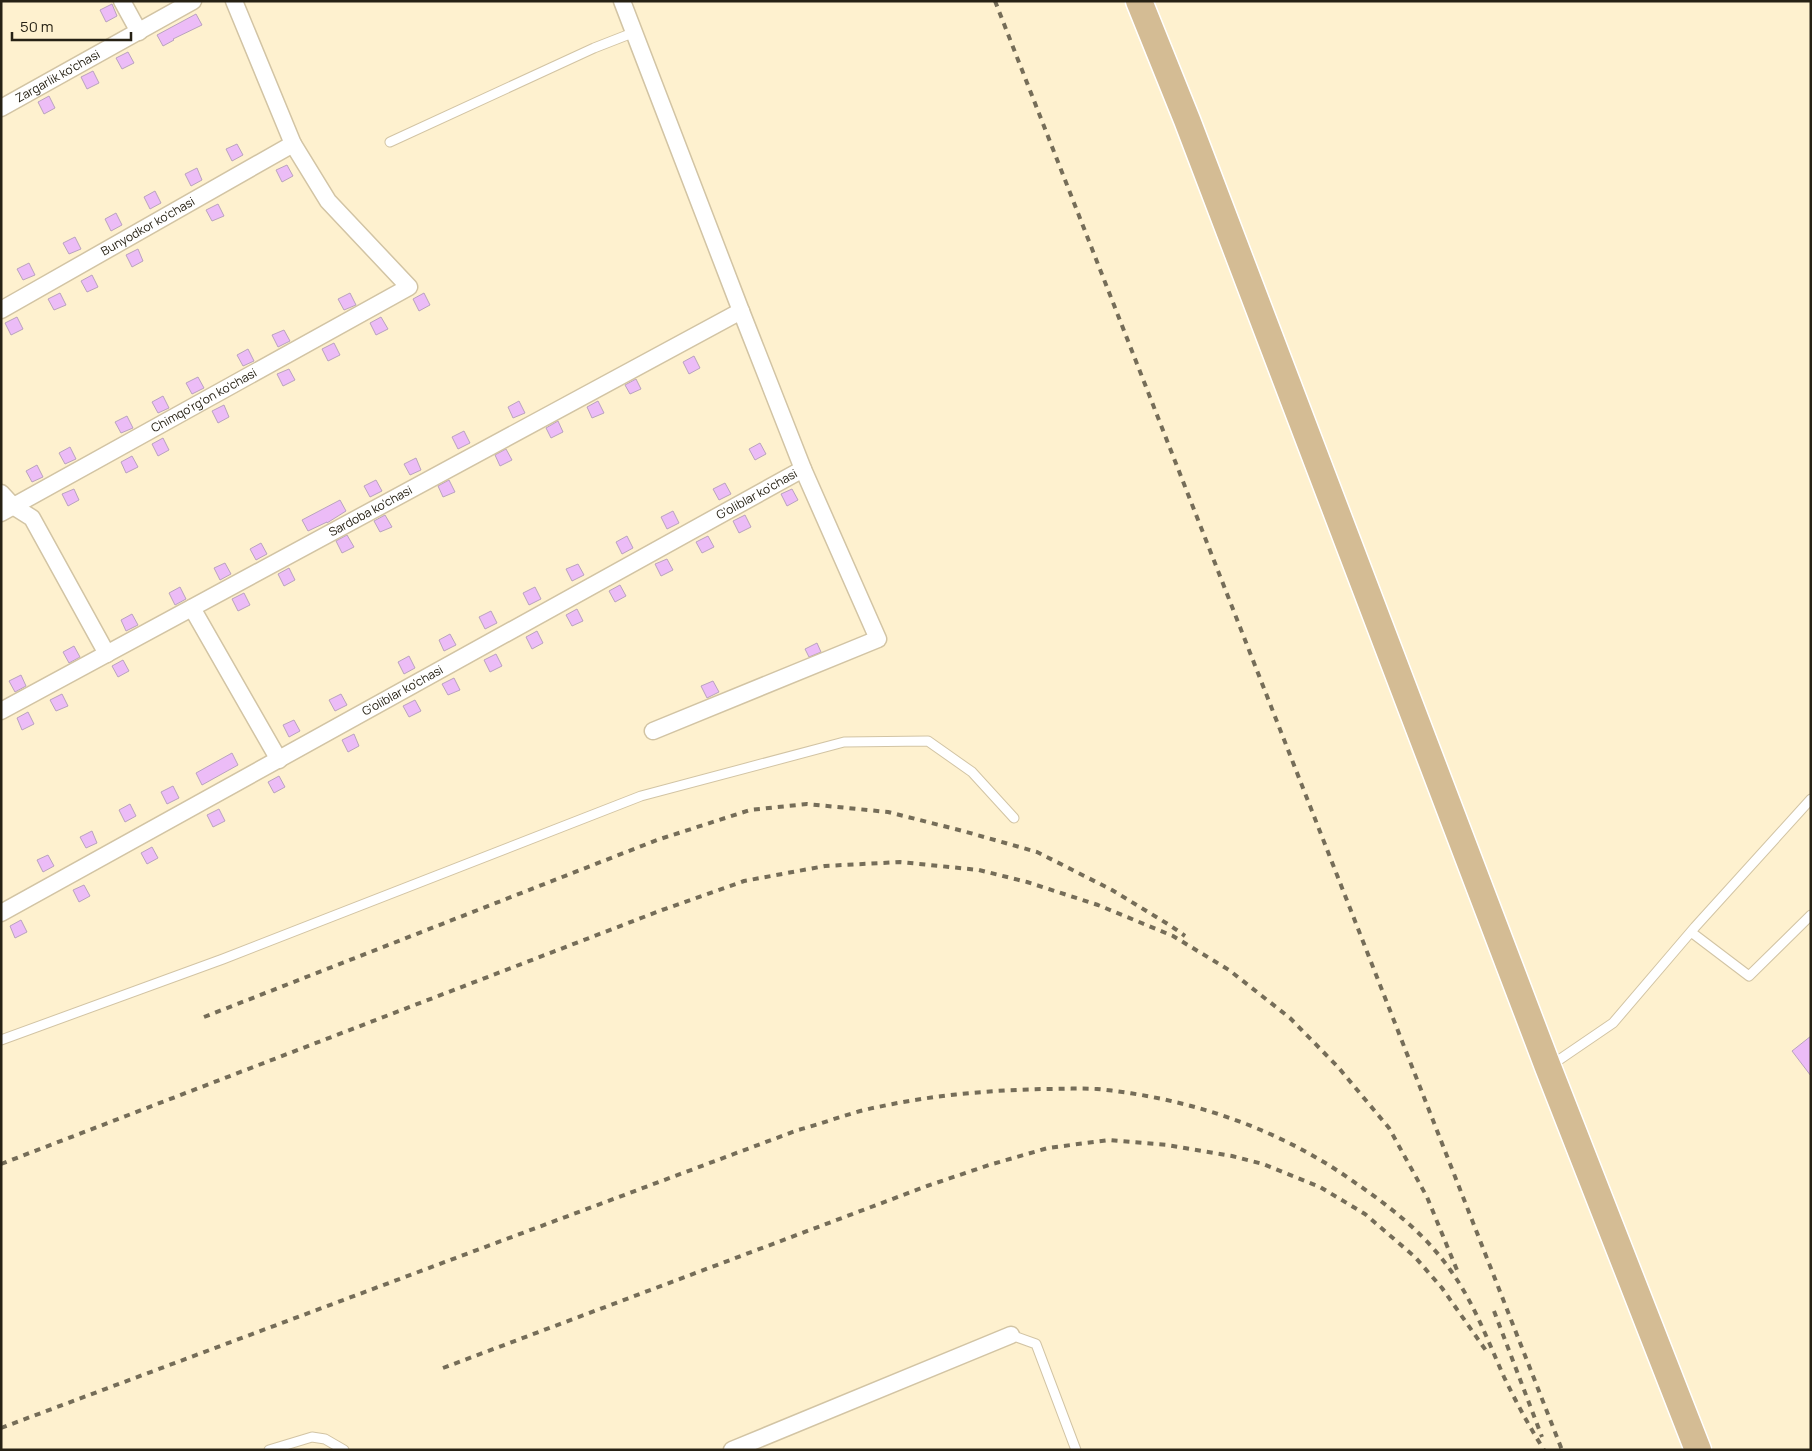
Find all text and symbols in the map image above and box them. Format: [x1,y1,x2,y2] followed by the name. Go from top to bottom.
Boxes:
[12,10,131,42] scale bar
[20,16,54,37] text: 50 m
[12,46,103,106] street label: Zargarlik ko'chasi
[98,193,198,259] street label: Bunyodkor ko'chasi
[148,364,260,436] street label: Chimqo'rg'on ko'chasi
[713,465,800,523] street label: G'oliblar ko'chasi
[325,481,415,540] street label: Sardoba ko'chasi
[359,661,446,720] street label: G'oliblar ko'chasi

